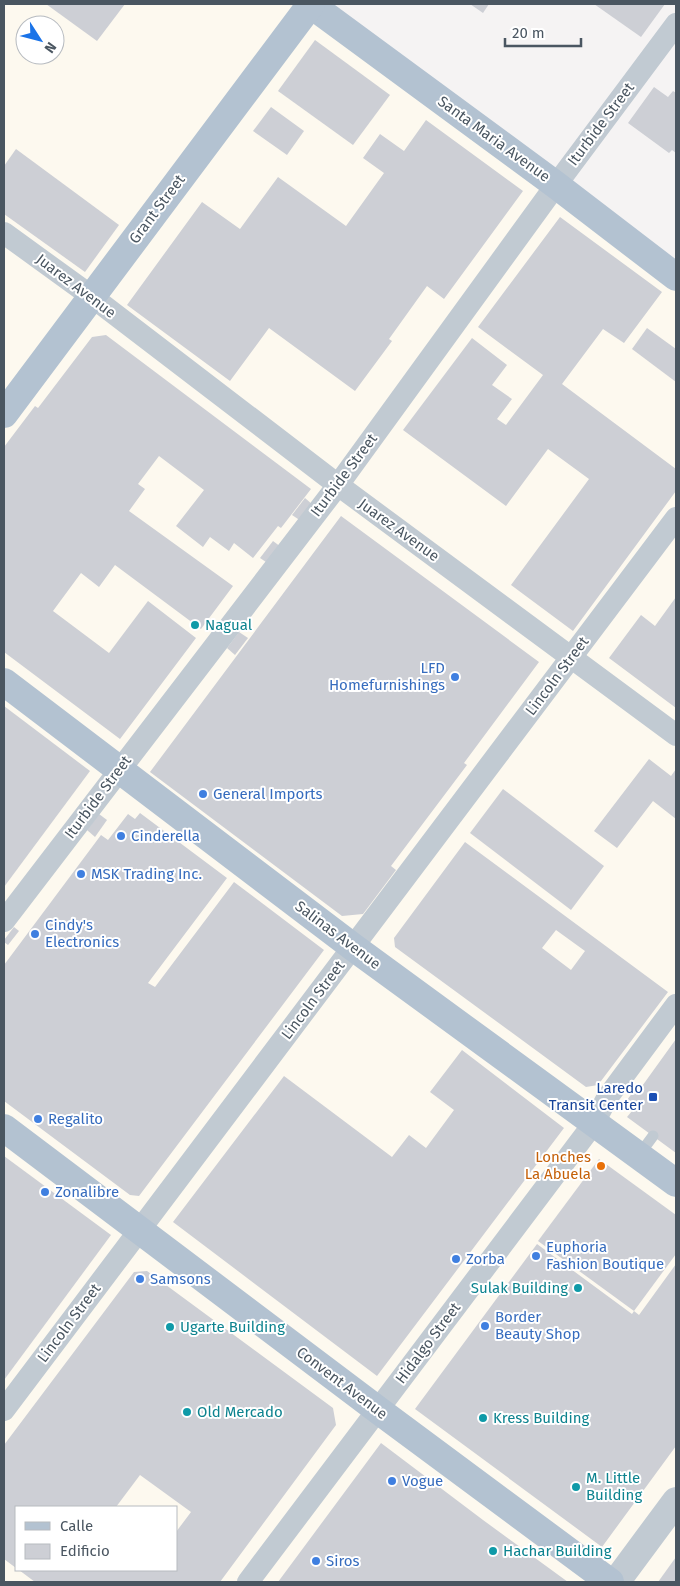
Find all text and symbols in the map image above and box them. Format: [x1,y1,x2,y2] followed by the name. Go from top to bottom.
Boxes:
[15,15,65,65] north arrow
[505,15,581,47] scale bar
[512,24,545,42] text: 20 m
[41,39,60,56] text: N
[564,78,638,169] street label: Iturbide Street
[434,92,554,186] street label: Santa Maria Avenue
[125,170,189,247] street label: Grant Street
[33,250,119,322] street label: Juarez Avenue
[307,429,381,520] street label: Iturbide Street
[355,495,443,565] street label: Juarez Avenue
[205,616,253,634] place label: Nagual
[189,619,201,631] marker: Nagual
[522,633,593,719] street label: Lincoln Street
[329,659,445,694] place label: LFD Homefurnishings
[449,671,461,683] marker: LFD Homefurnishings
[61,751,135,842] street label: Iturbide Street
[213,785,322,803] place label: General Imports
[197,788,209,800] marker: General Imports
[131,827,200,845] place label: Cinderella
[115,830,127,842] marker: Cinderella
[91,865,202,883] place label: MSK Trading Inc.
[75,868,87,880] marker: MSK Trading Inc.
[292,897,384,973] street label: Salinas Avenue
[45,916,119,951] place label: Cindy's Electronics
[29,928,41,940] marker: Cindy's Electronics
[278,957,349,1043] street label: Lincoln Street
[549,1079,643,1114] place label: Laredo Transit Center
[647,1091,659,1103] marker: Laredo Transit Center
[48,1110,103,1128] place label: Regalito
[32,1113,44,1125] marker: Regalito
[525,1148,591,1183] place label: Lonches La Abuela
[595,1160,607,1172] marker: Lonches La Abuela
[55,1183,119,1201] place label: Zonalibre
[39,1186,51,1198] marker: Zonalibre
[546,1238,664,1273] place label: Euphoria Fashion Boutique
[466,1250,505,1268] place label: Zorba
[530,1250,542,1262] marker: Euphoria Fashion Boutique
[450,1253,462,1265] marker: Zorba
[150,1270,211,1288] place label: Samsons
[134,1273,146,1285] marker: Samsons
[471,1279,568,1297] place label: Sulak Building
[34,1280,105,1366] street label: Lincoln Street
[572,1282,584,1294] marker: Sulak Building
[392,1298,465,1387] street label: Hidalgo Street
[495,1308,580,1343] place label: Border Beauty Shop
[180,1318,285,1336] place label: Ugarte Building
[479,1320,491,1332] marker: Border Beauty Shop
[164,1321,176,1333] marker: Ugarte Building
[293,1343,391,1423] street label: Convent Avenue
[197,1403,283,1421] place label: Old Mercado
[181,1406,193,1418] marker: Old Mercado
[493,1409,590,1427] place label: Kress Building
[477,1412,489,1424] marker: Kress Building
[586,1469,642,1504] place label: M. Little Building
[402,1472,443,1490] place label: Vogue
[386,1475,398,1487] marker: Vogue
[570,1481,582,1493] marker: M. Little Building
[15,1506,178,1571] legend
[60,1517,93,1535] text: Calle
[60,1542,110,1560] text: Edificio
[503,1542,612,1560] place label: Hachar Building
[487,1545,499,1557] marker: Hachar Building
[326,1552,360,1570] place label: Siros
[310,1555,322,1567] marker: Siros

